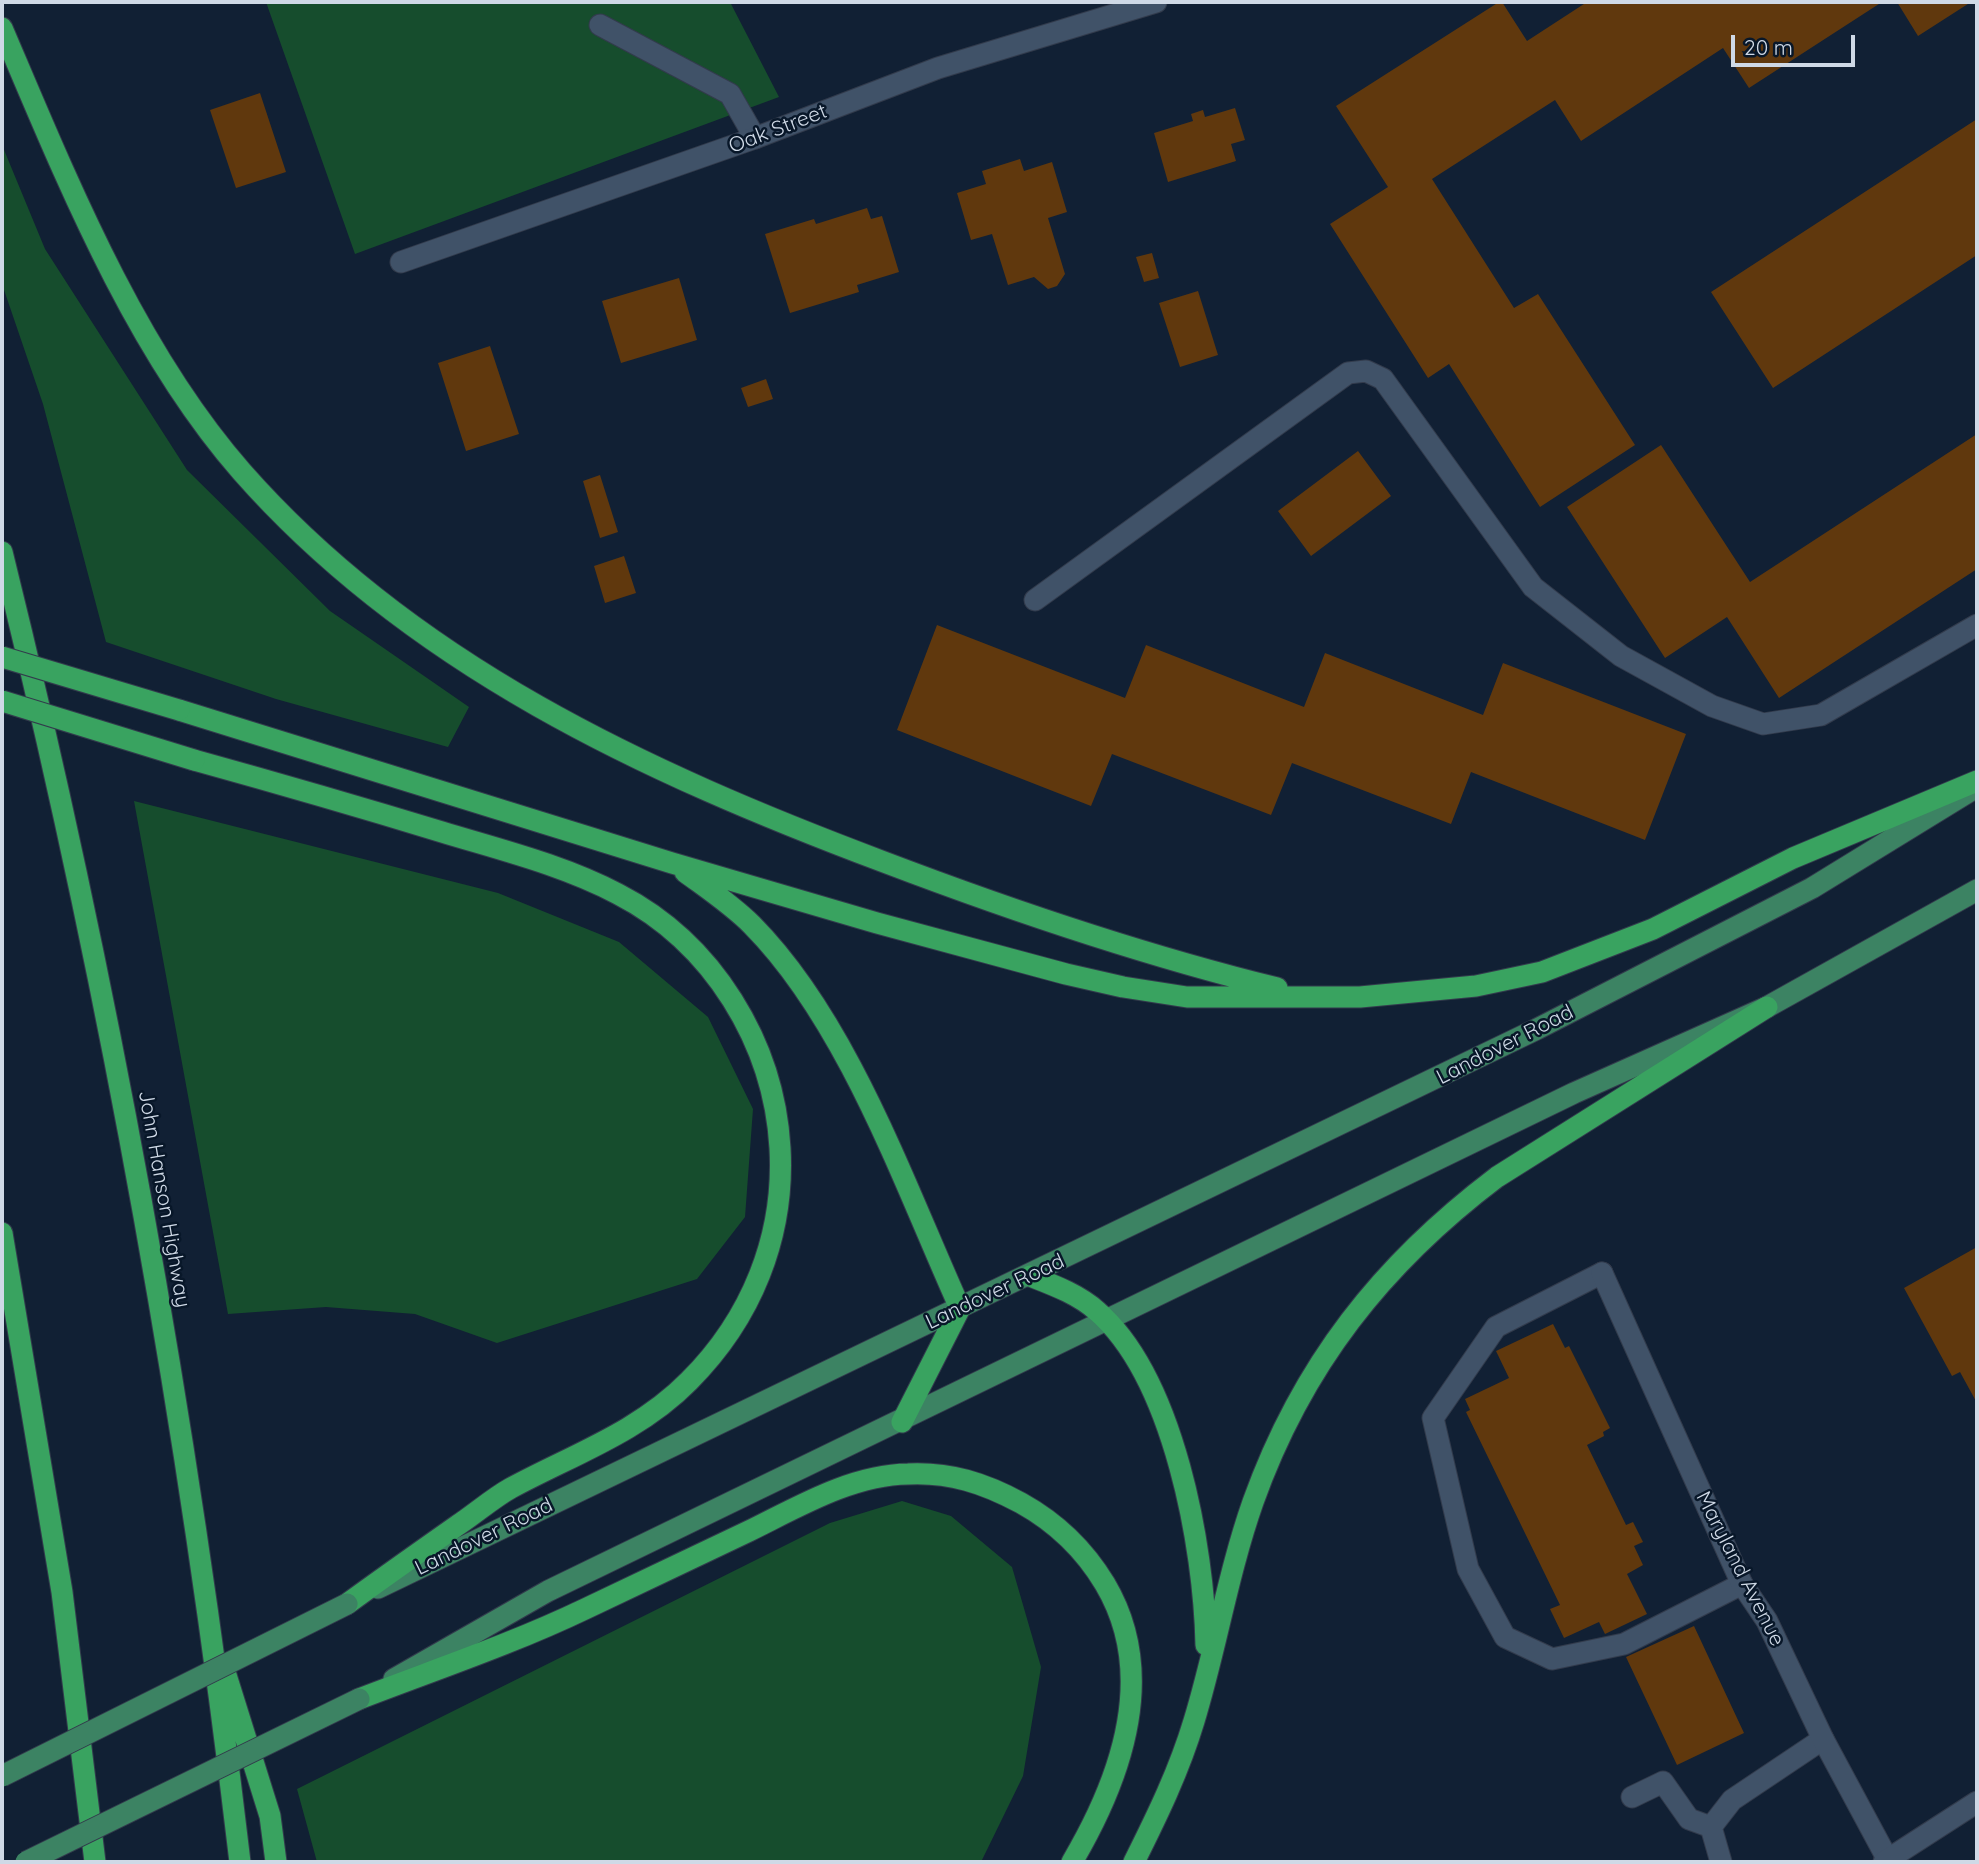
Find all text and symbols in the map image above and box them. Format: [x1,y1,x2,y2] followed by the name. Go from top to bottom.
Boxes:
[1734,21,1858,65] scale bar
[1744,34,1793,60] text: 20 m
[725,99,831,159] street label: Oak Street
[1432,1000,1578,1090] street label: Landover Road
[132,1088,196,1310] street label: John Hanson Highway
[922,1249,1068,1335] street label: Landover Road
[1690,1488,1790,1650] street label: Maryland Avenue
[411,1493,557,1581] street label: Landover Road

